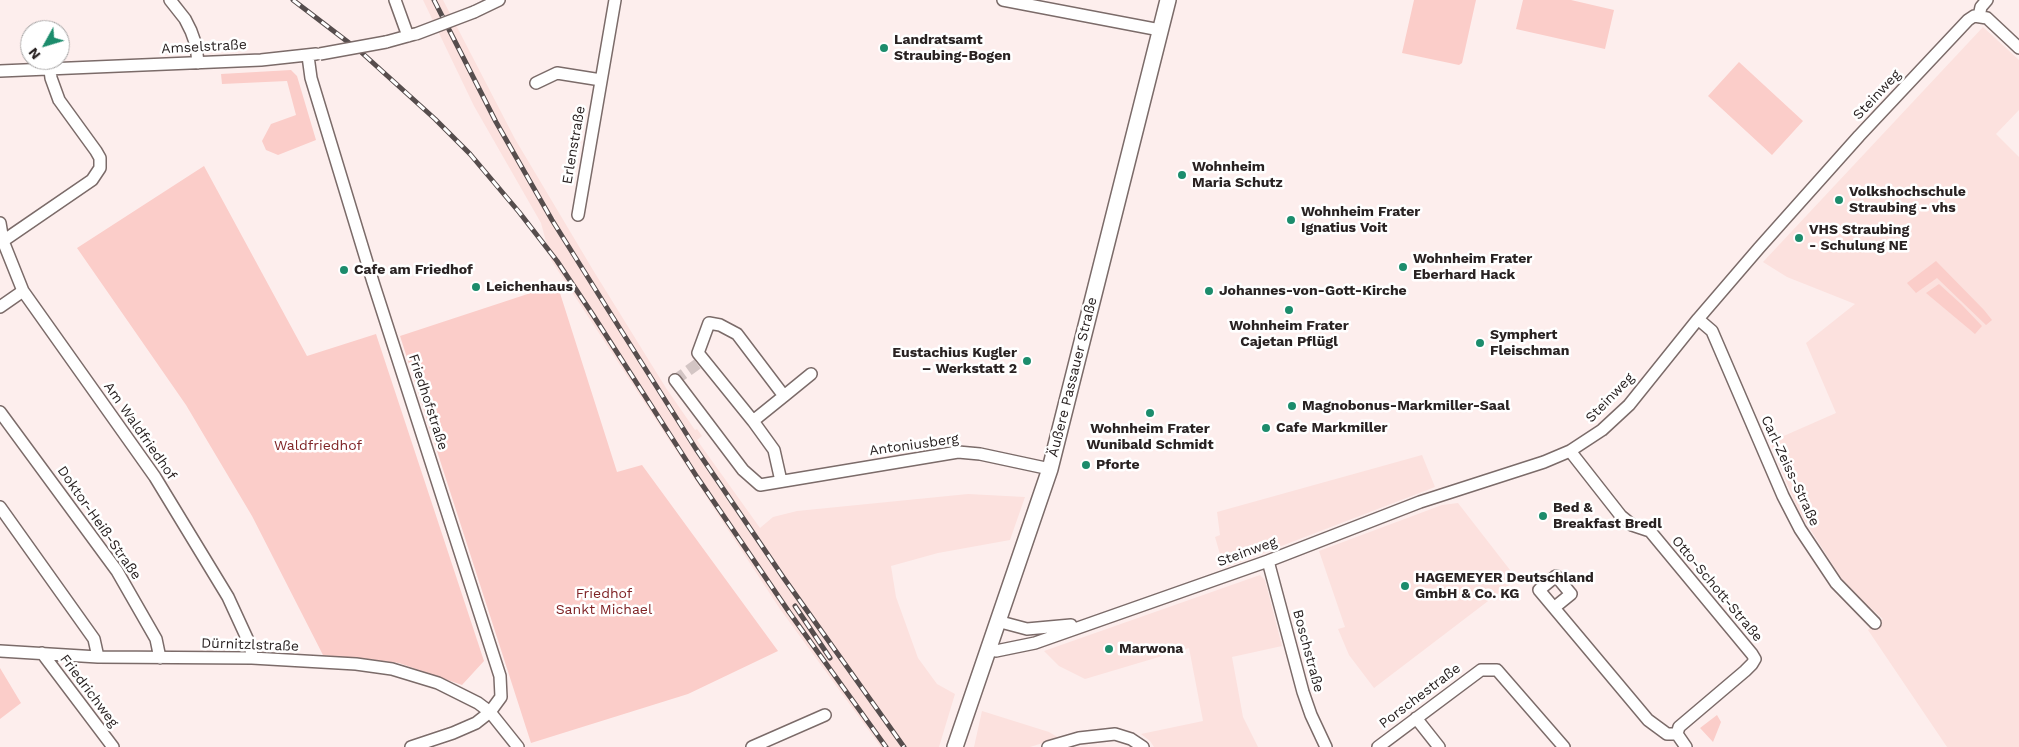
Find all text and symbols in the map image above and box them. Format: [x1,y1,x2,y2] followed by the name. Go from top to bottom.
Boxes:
[20,20,70,70] north arrow
[894,32,1011,64] place label: Landratsamt Straubing-Bogen
[161,36,247,58] street label: Amselstraße
[878,42,890,54] marker: Landratsamt Straubing-Bogen
[25,45,44,63] text: N
[1850,67,1904,123] street label: Steinweg
[559,105,589,185] street label: Erlenstraße
[1192,159,1283,192] place label: Wohnheim Maria Schutz
[1176,169,1188,181] marker: Wohnheim Maria Schutz
[1849,184,1966,216] place label: Volkshochschule Straubing - vhs
[1833,194,1845,206] marker: Volkshochschule Straubing - vhs
[1301,204,1420,236] place label: Wohnheim Frater Ignatius Voit
[1285,214,1297,226] marker: Wohnheim Frater Ignatius Voit
[1809,222,1909,254] place label: VHS Straubing - Schulung NE
[1793,232,1805,244] marker: VHS Straubing - Schulung NE
[1413,251,1532,284] place label: Wohnheim Frater Eberhard Hack
[1397,261,1409,273] marker: Wohnheim Frater Eberhard Hack
[354,262,473,278] place label: Cafe am Friedhof
[338,264,350,276] marker: Cafe am Friedhof
[486,279,573,295] place label: Leichenhaus
[470,281,482,293] marker: Leichenhaus
[1219,283,1407,299] place label: Johannes-von-Gott-Kirche
[1203,285,1215,297] marker: Johannes-von-Gott-Kirche
[1045,295,1101,459] street label: Äußere Passauer Straße
[1283,304,1295,316] marker: Wohnheim Frater Cajetan Pflügl
[1229,318,1349,351] place label: Wohnheim Frater Cajetan Pflügl
[1490,327,1569,360] place label: Symphert Fleischman
[1474,337,1486,349] marker: Symphert Fleischman
[892,345,1017,378] place label: Eustachius Kugler – Werkstatt 2
[405,352,451,452] street label: Friedhofstraße
[1021,355,1033,367] marker: Eustachius Kugler – Werkstatt 2
[1582,370,1638,426] street label: Steinweg
[100,379,180,483] street label: Am Waldfriedhof
[1302,398,1510,414] place label: Magnobonus-Markmiller-Saal
[1286,400,1298,412] marker: Magnobonus-Markmiller-Saal
[1144,407,1156,419] marker: Wohnheim Frater Wunibald Schmidt
[1757,413,1823,529] street label: Carl-Zeiss-Straße
[1276,420,1388,436] place label: Cafe Markmiller
[1087,421,1213,454] place label: Wohnheim Frater Wunibald Schmidt
[1260,422,1272,434] marker: Cafe Markmiller
[868,430,960,460] street label: Antoniusberg
[274,438,362,454] park label: Waldfriedhof
[1096,457,1140,473] place label: Pforte
[1080,459,1092,471] marker: Pforte
[53,463,145,583] street label: Doktor-Heiß-Straße
[1553,500,1662,532] place label: Bed & Breakfast Bredl
[1537,510,1549,522] marker: Bed & Breakfast Bredl
[1215,533,1279,571] street label: Steinweg
[1668,533,1766,645] street label: Otto-Schott-Straße
[1415,570,1594,602] place label: HAGEMEYER Deutschland GmbH & Co. KG
[1399,580,1411,592] marker: HAGEMEYER Deutschland GmbH & Co. KG
[556,586,652,618] park label: Friedhof Sankt Michael
[1289,608,1327,694] street label: Boschstraße
[201,635,299,655] street label: Dürnitzlstraße
[1119,641,1183,657] place label: Marwona
[1103,643,1115,655] marker: Marwona
[56,651,122,731] street label: Friedrichweg
[1376,660,1464,732] street label: Porschestraße

